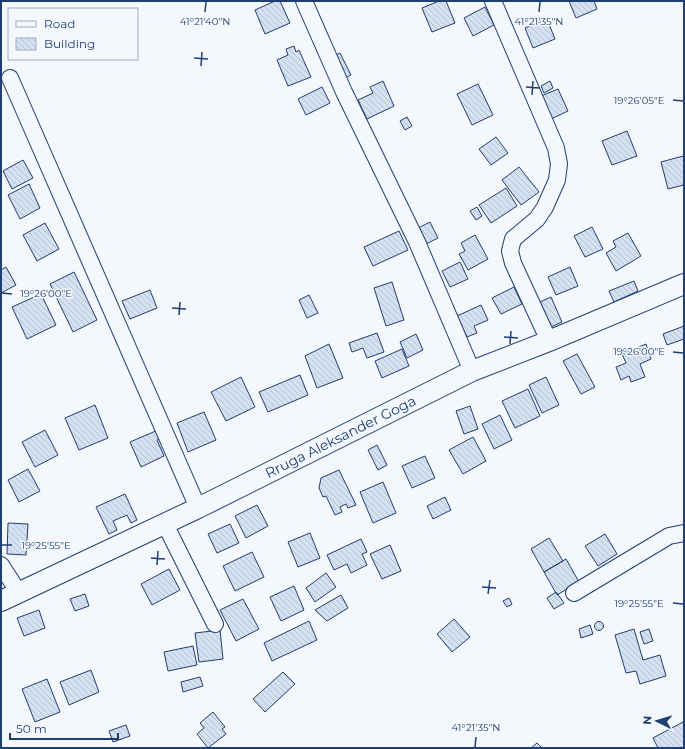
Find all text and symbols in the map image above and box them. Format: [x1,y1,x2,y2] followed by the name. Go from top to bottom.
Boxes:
[8,8,138,60] legend
[180,15,230,28] text: 41°21'40"N
[514,15,564,28] text: 41°21'35"N
[44,16,75,31] text: Road
[44,36,95,51] text: Building
[614,94,665,107] text: 19°26'05"E
[20,287,72,300] text: 19°26'00"E
[613,345,665,358] text: 19°26'00"E
[262,392,419,482] street label: Rruga Aleksander Goga
[21,539,71,552] text: 19°25'55"E
[614,597,664,610] text: 19°25'55"E
[637,701,677,741] north arrow
[10,715,118,741] scale bar
[640,715,654,725] text: N
[16,721,47,736] text: 50 m
[451,721,501,734] text: 41°21'35"N

